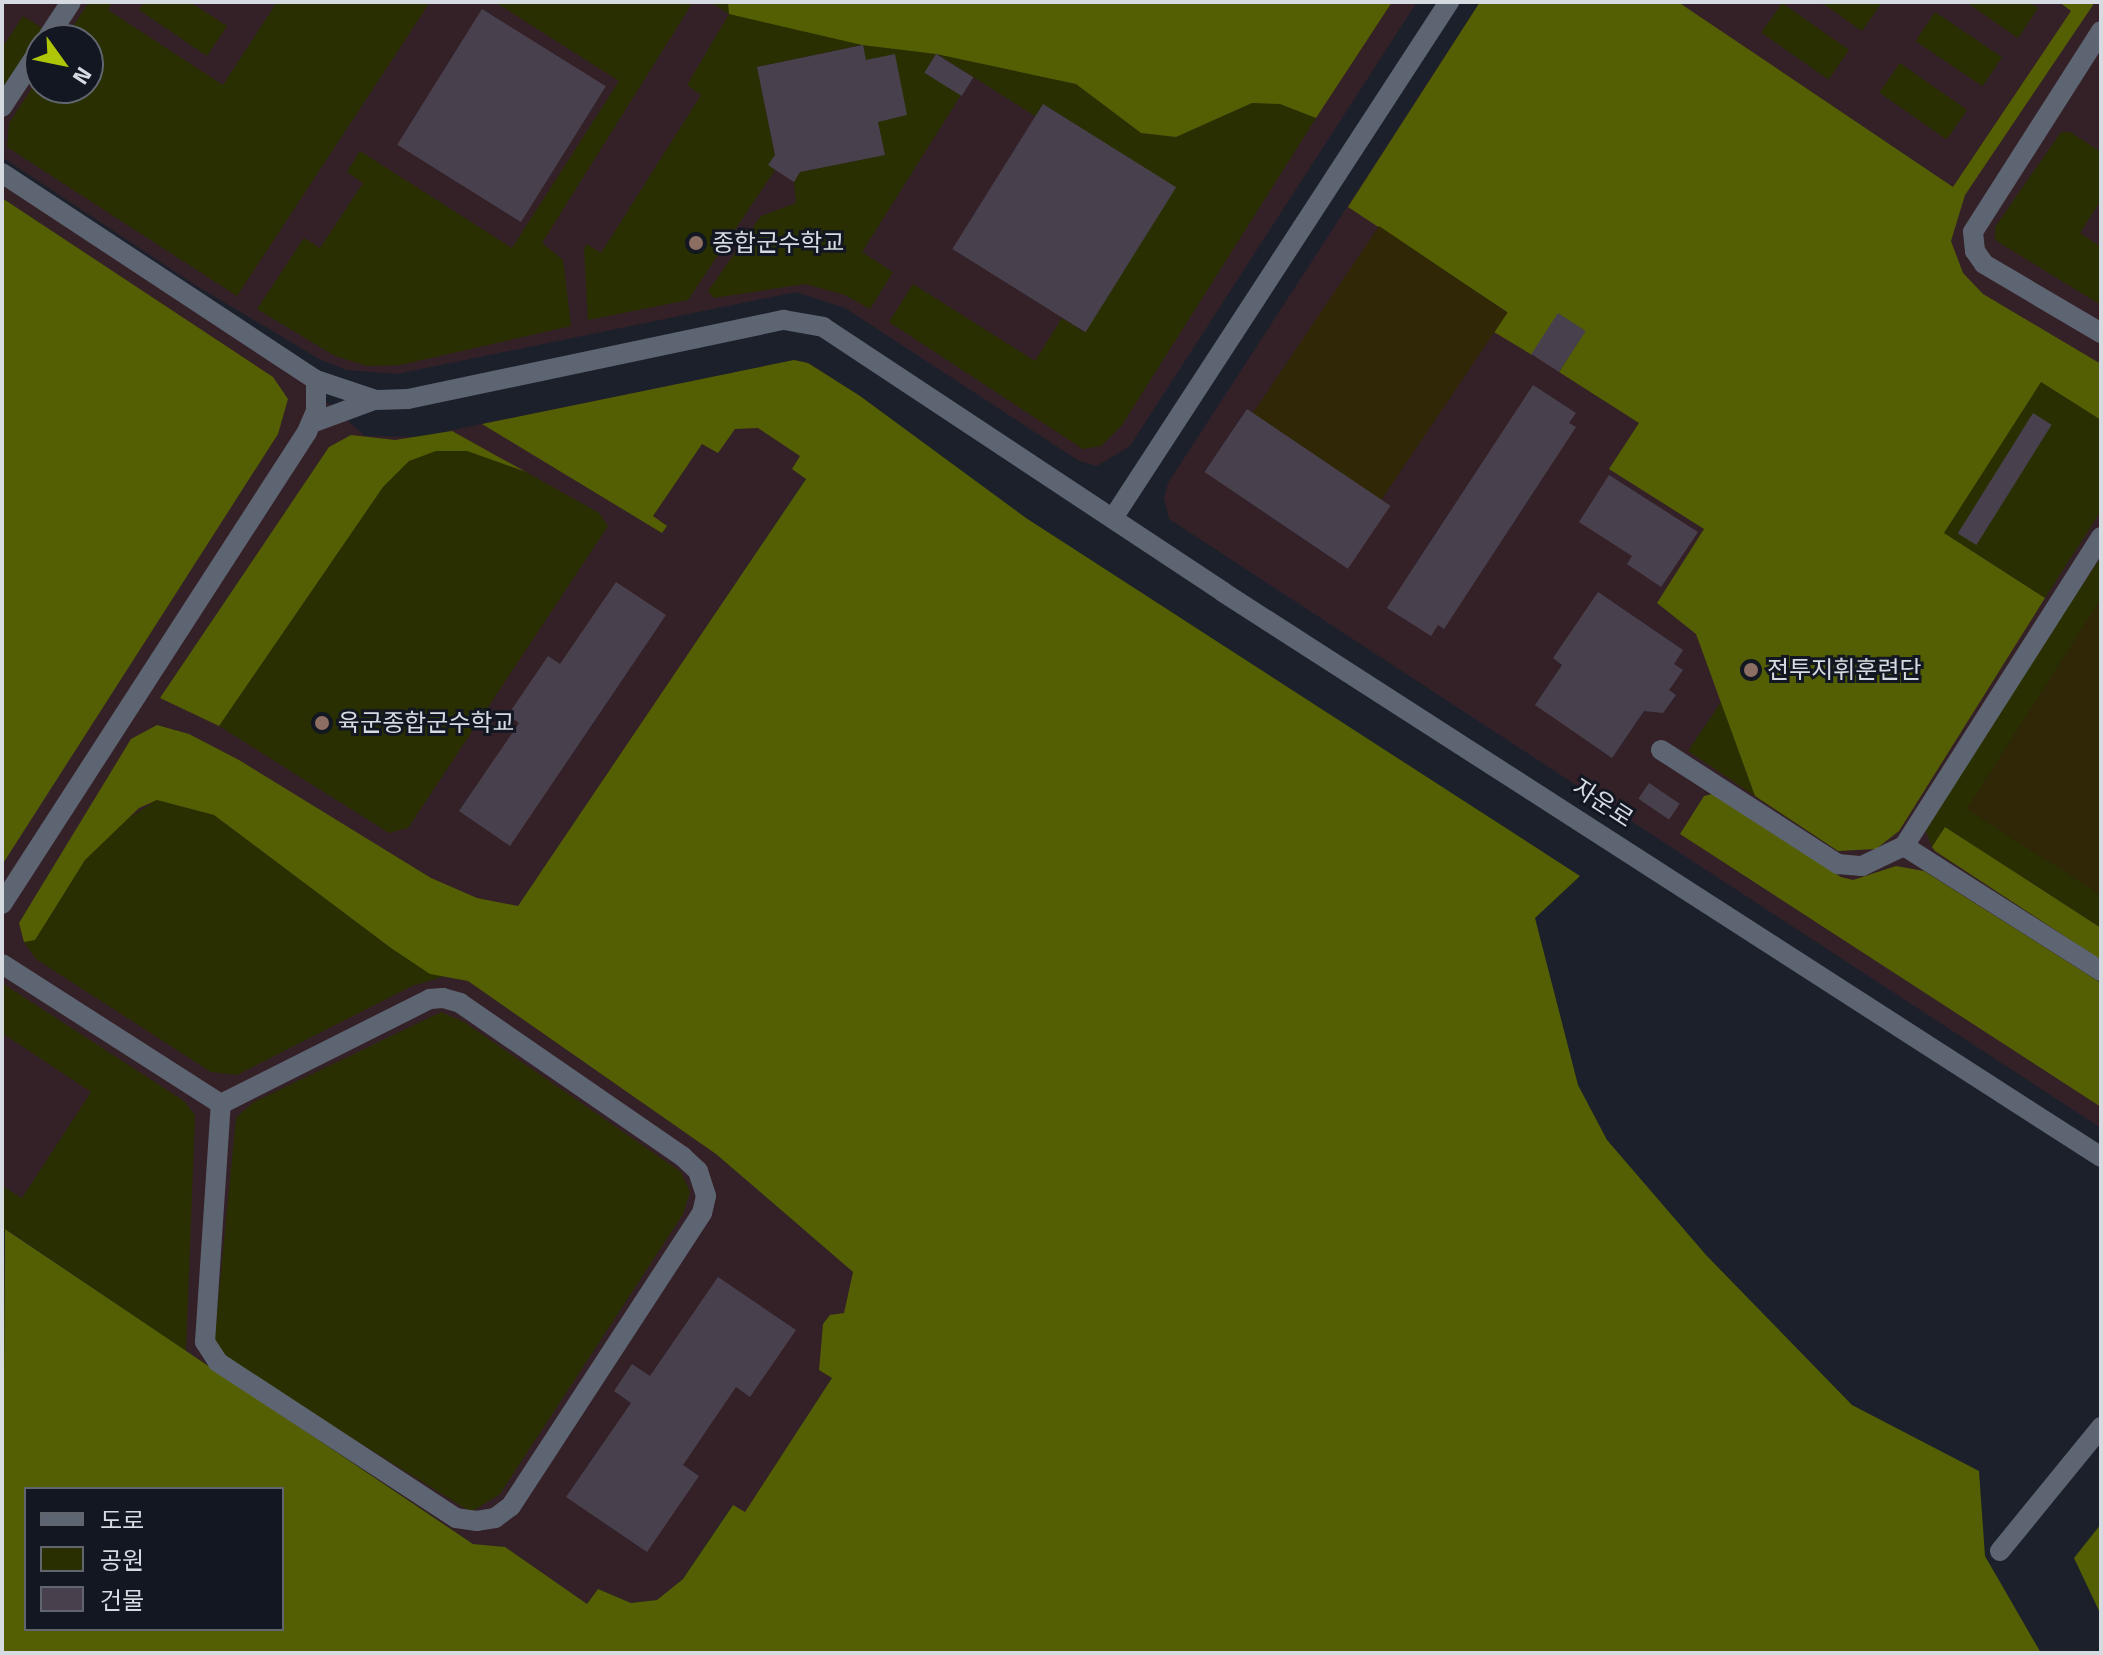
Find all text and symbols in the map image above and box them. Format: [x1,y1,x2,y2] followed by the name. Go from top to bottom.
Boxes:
[24,24,104,104] north arrow
[64,60,101,92] text: N
[712,229,844,257] place label: 종합군수학교
[687,234,705,252] marker: 종합군수학교
[1767,656,1922,684] place label: 전투지휘훈련단
[1742,661,1760,679] marker: 전투지휘훈련단
[338,709,515,737] place label: 육군종합군수학교
[313,714,331,732] marker: 육군종합군수학교
[1567,773,1639,833] street label: 자운로
[24,1487,284,1631] legend
[100,1502,144,1538] text: 도로
[100,1542,144,1578] text: 공원
[100,1582,144,1618] text: 건물

